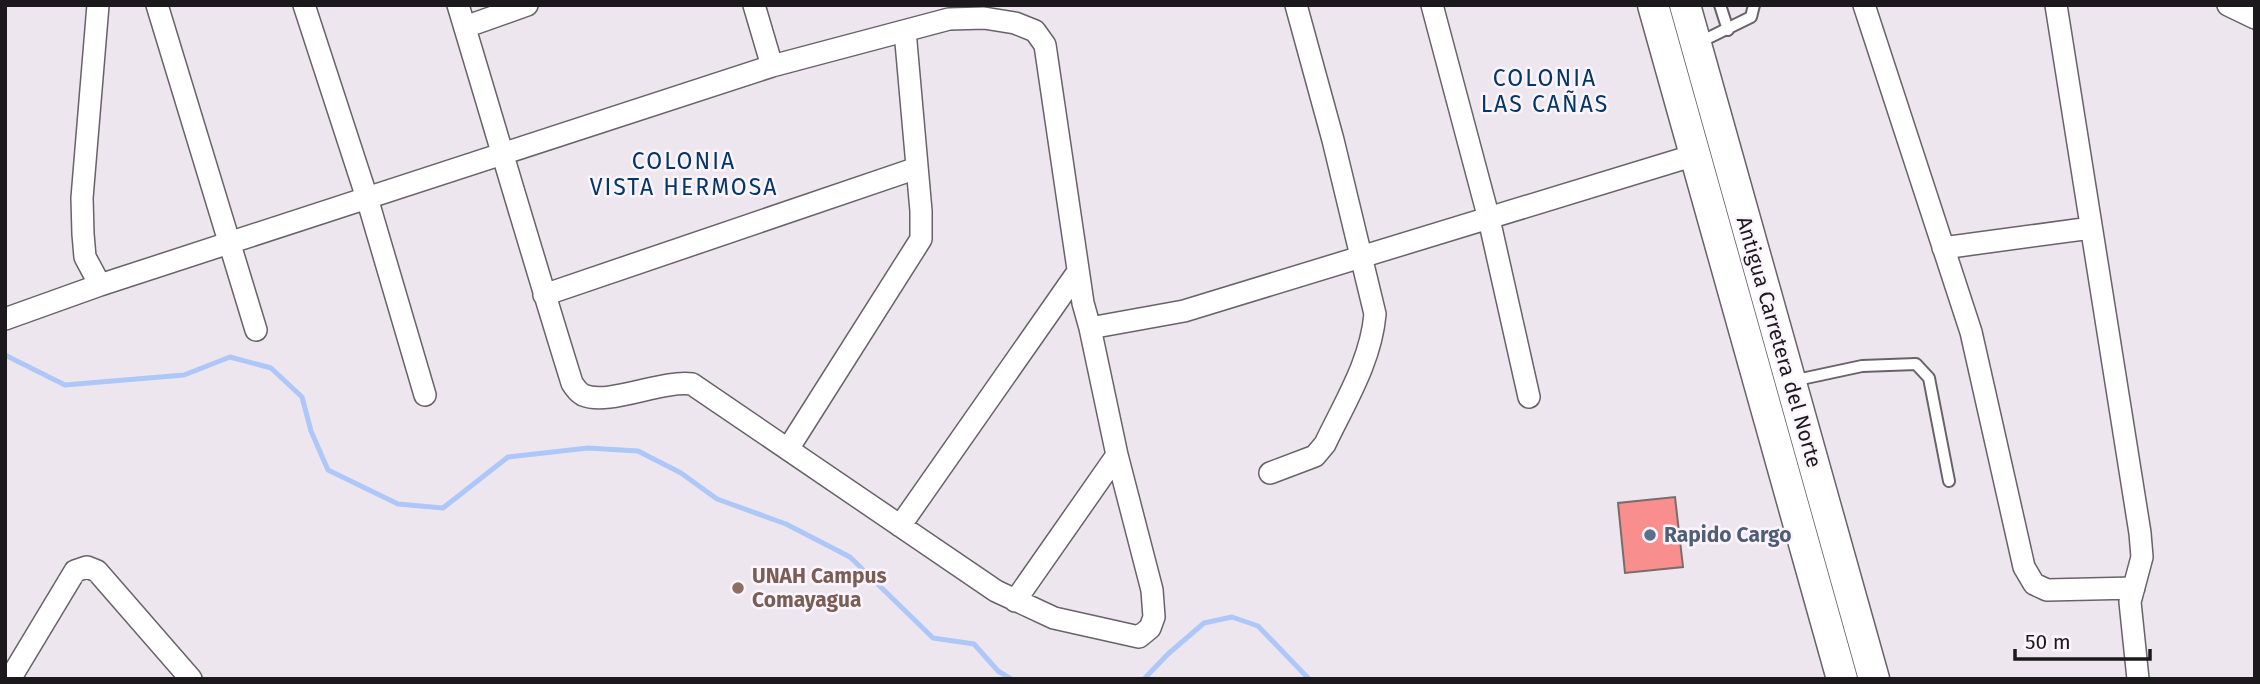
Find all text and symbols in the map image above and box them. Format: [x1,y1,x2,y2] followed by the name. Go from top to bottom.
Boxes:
[1481,64,1609,118] district label: COLONIA LAS CAÑAS
[590,147,778,201] district label: COLONIA VISTA HERMOSA
[1731,213,1827,471] street label: Antigua Carretera del Norte
[1664,522,1791,548] place label: Rapido Cargo
[1642,527,1658,543] marker: Rapido Cargo
[752,563,887,613] place label: UNAH Campus Comayagua
[730,580,746,596] marker: UNAH Campus Comayagua
[2015,618,2150,662] scale bar
[2025,629,2071,655] text: 50 m

